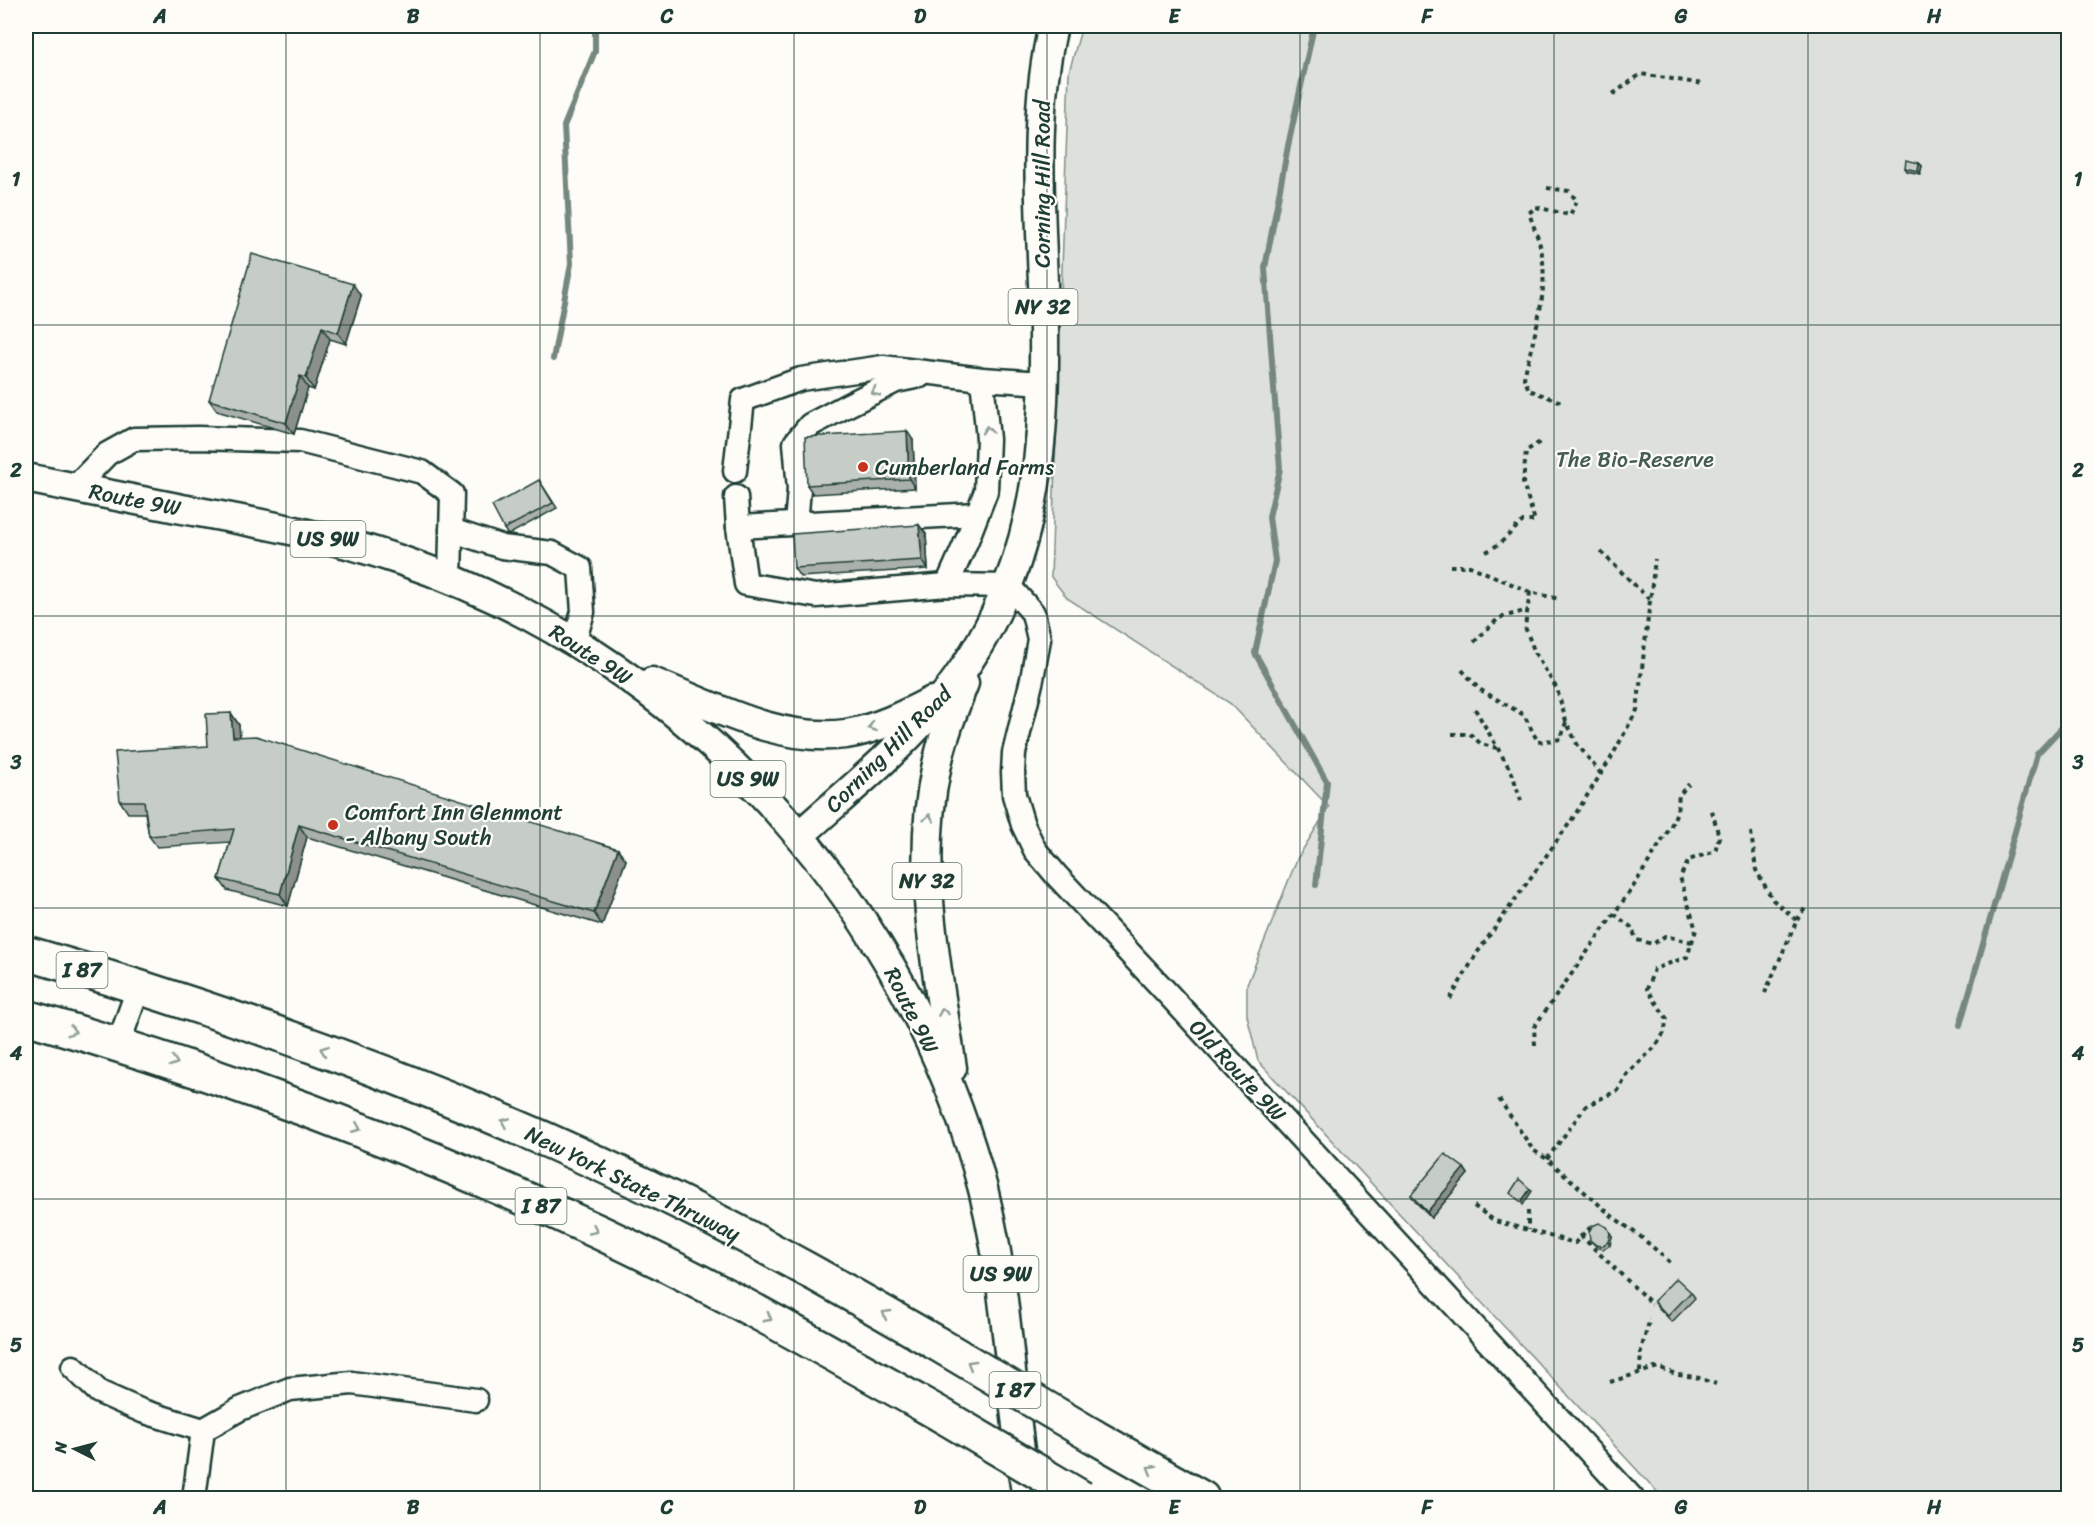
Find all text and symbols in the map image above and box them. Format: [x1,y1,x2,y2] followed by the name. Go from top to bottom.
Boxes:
[152,0,167,34] text: A
[407,0,420,34] text: B
[660,0,674,34] text: C
[914,0,927,34] text: D
[1168,0,1181,34] text: E
[1421,0,1434,34] text: F
[1674,0,1688,34] text: G
[1926,0,1942,34] text: H
[1023,99,1062,268] street label: Corning Hill Road
[12,162,21,197] text: 1
[2074,162,2083,197] text: 1
[1008,289,1078,325] road number: NY 32
[870,384,881,396] one-way arrow
[981,425,994,434] one-way arrow
[1556,440,1714,479] park label: The Bio-Reserve
[875,448,1054,487] place label: Cumberland Farms
[9,453,22,488] text: 2
[2071,453,2084,488] text: 2
[856,460,870,474] marker: Cumberland Farms
[86,472,185,528] street label: Route 9W
[290,521,366,557] road number: US 9W
[541,613,641,697] street label: Route 9W
[815,675,962,822] street label: Corning Hill Road
[867,719,878,732] one-way arrow
[10,745,22,780] text: 3
[2072,745,2084,780] text: 3
[710,761,786,797] road number: US 9W
[345,793,563,857] place label: Comfort Inn Glenmont - Albany South
[922,814,935,823] one-way arrow
[326,818,340,832] marker: Comfort Inn Glenmont - Albany South
[892,863,962,899] road number: NY 32
[56,952,107,988] road number: I 87
[873,960,950,1061] street label: Route 9W
[938,1007,950,1017] one-way arrow
[1179,1010,1297,1132] street label: Old Route 9W
[66,1024,77,1036] one-way arrow
[9,1036,23,1071] text: 4
[2071,1036,2085,1071] text: 4
[320,1045,331,1057] one-way arrow
[168,1055,179,1068] one-way arrow
[518,1114,748,1253] street label: New York State Thruway
[501,1118,512,1130] one-way arrow
[351,1121,362,1133] one-way arrow
[516,1188,566,1224] road number: I 87
[588,1222,599,1234] one-way arrow
[964,1256,1038,1292] road number: US 9W
[881,1310,892,1321] one-way arrow
[762,1311,772,1322] one-way arrow
[10,1328,22,1363] text: 5
[2072,1328,2084,1363] text: 5
[967,1360,977,1371] one-way arrow
[990,1372,1040,1408] road number: I 87
[45,1419,105,1479] north arrow
[45,1440,76,1456] text: N
[1147,1465,1157,1477] one-way arrow
[152,1490,167,1524] text: A
[407,1490,420,1524] text: B
[660,1490,674,1524] text: C
[914,1490,927,1524] text: D
[1168,1490,1181,1524] text: E
[1421,1490,1434,1524] text: F
[1674,1490,1688,1524] text: G
[1926,1490,1942,1524] text: H

